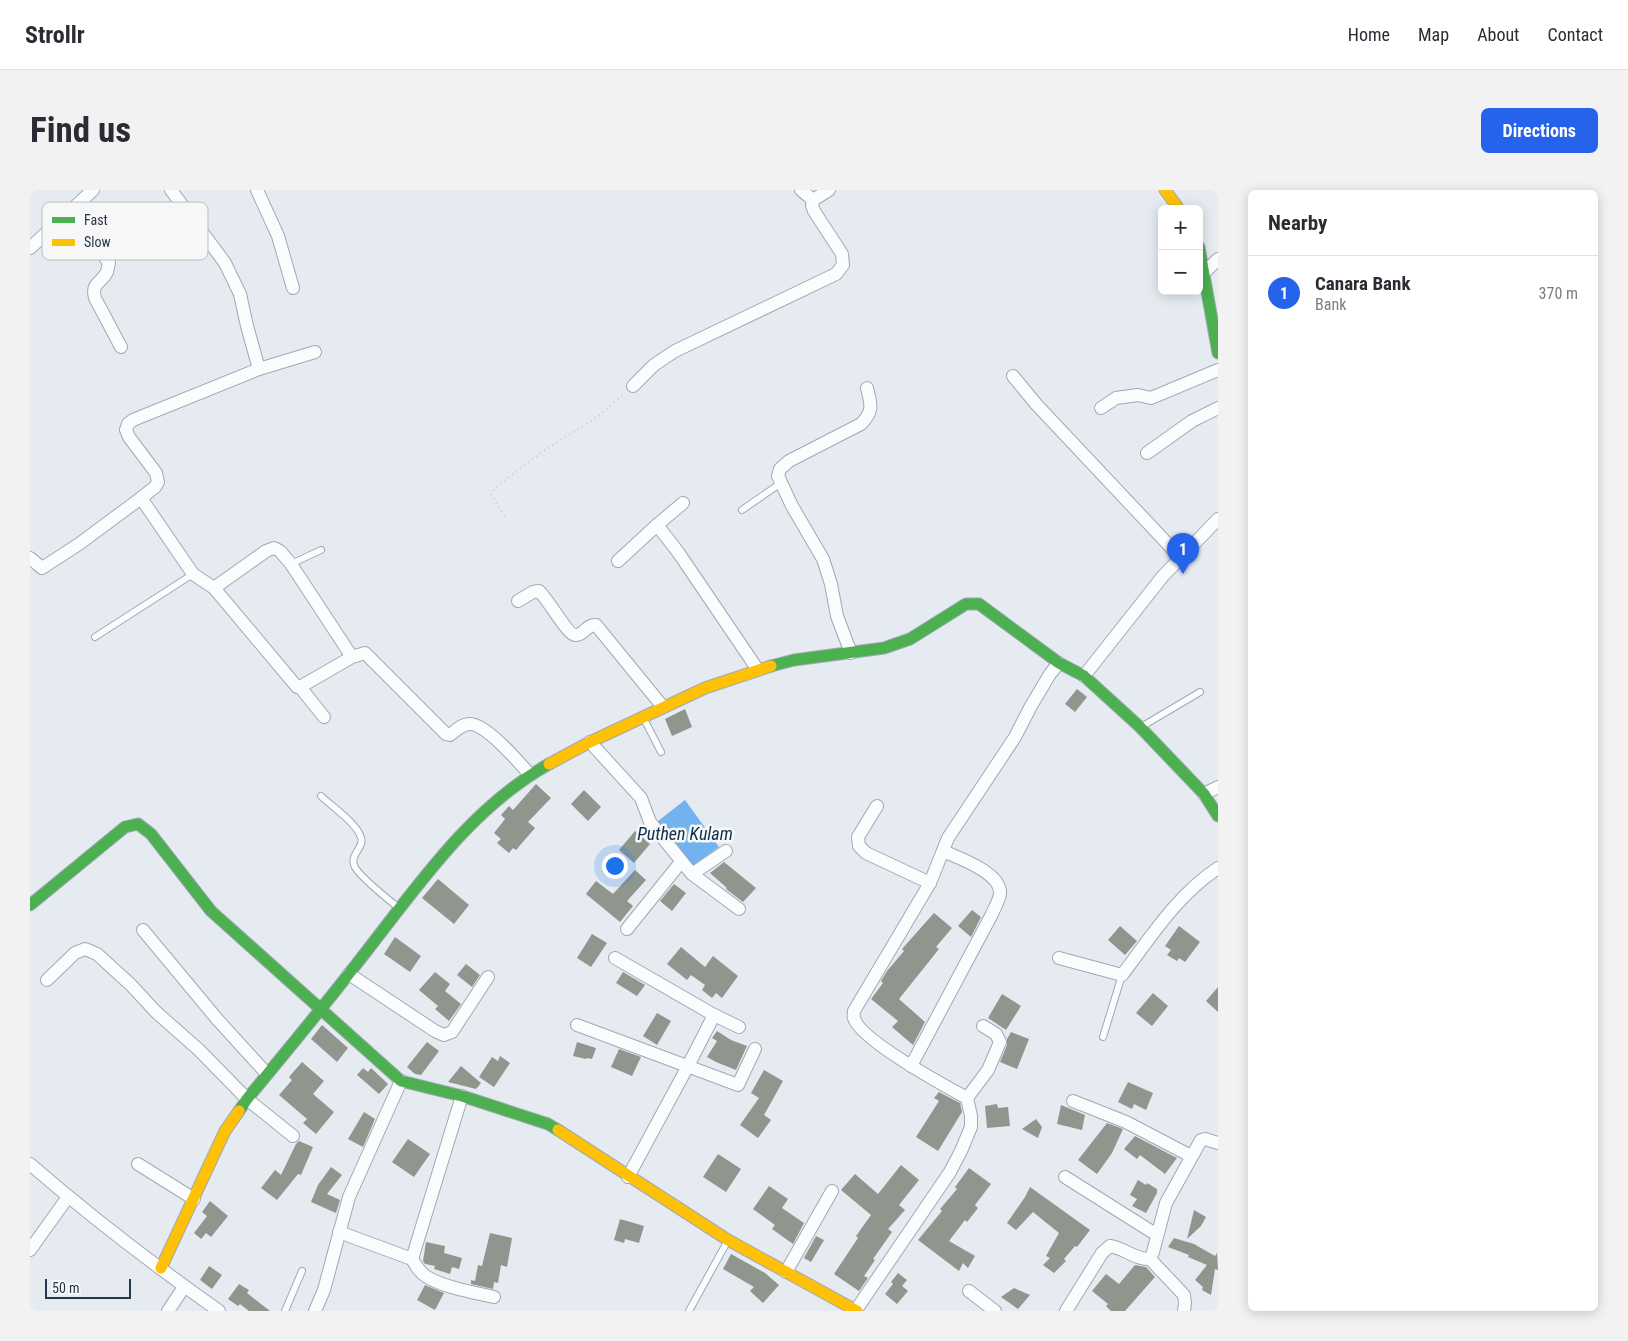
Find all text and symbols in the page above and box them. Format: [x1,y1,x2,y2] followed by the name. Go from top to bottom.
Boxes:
[25,21,85,49] text: Strollr
[1348,24,1390,45] text: Home
[1418,24,1449,45] text: Map
[1477,24,1519,45] text: About
[1547,24,1603,45] text: Contact
[1481,108,1598,153] button: Directions
[30,110,131,151] text: Find us
[42,202,208,260] legend
[1158,205,1203,295] map controls
[1158,205,1203,250] button: +
[1268,211,1327,235] text: Nearby
[84,212,108,228] text: Fast
[84,234,111,250] text: Slow
[1158,250,1203,295] button: −
[1315,272,1410,295] text: Canara Bank
[1280,284,1288,303] text: 1
[1539,284,1578,303] text: 370 m
[1315,295,1346,314] text: Bank
[1167,533,1199,574] pin: 1
[637,823,733,844] water label: Puthen Kulam
[602,853,628,879] your location
[45,1276,131,1299] scale bar
[52,1280,80,1296] text: 50 m

